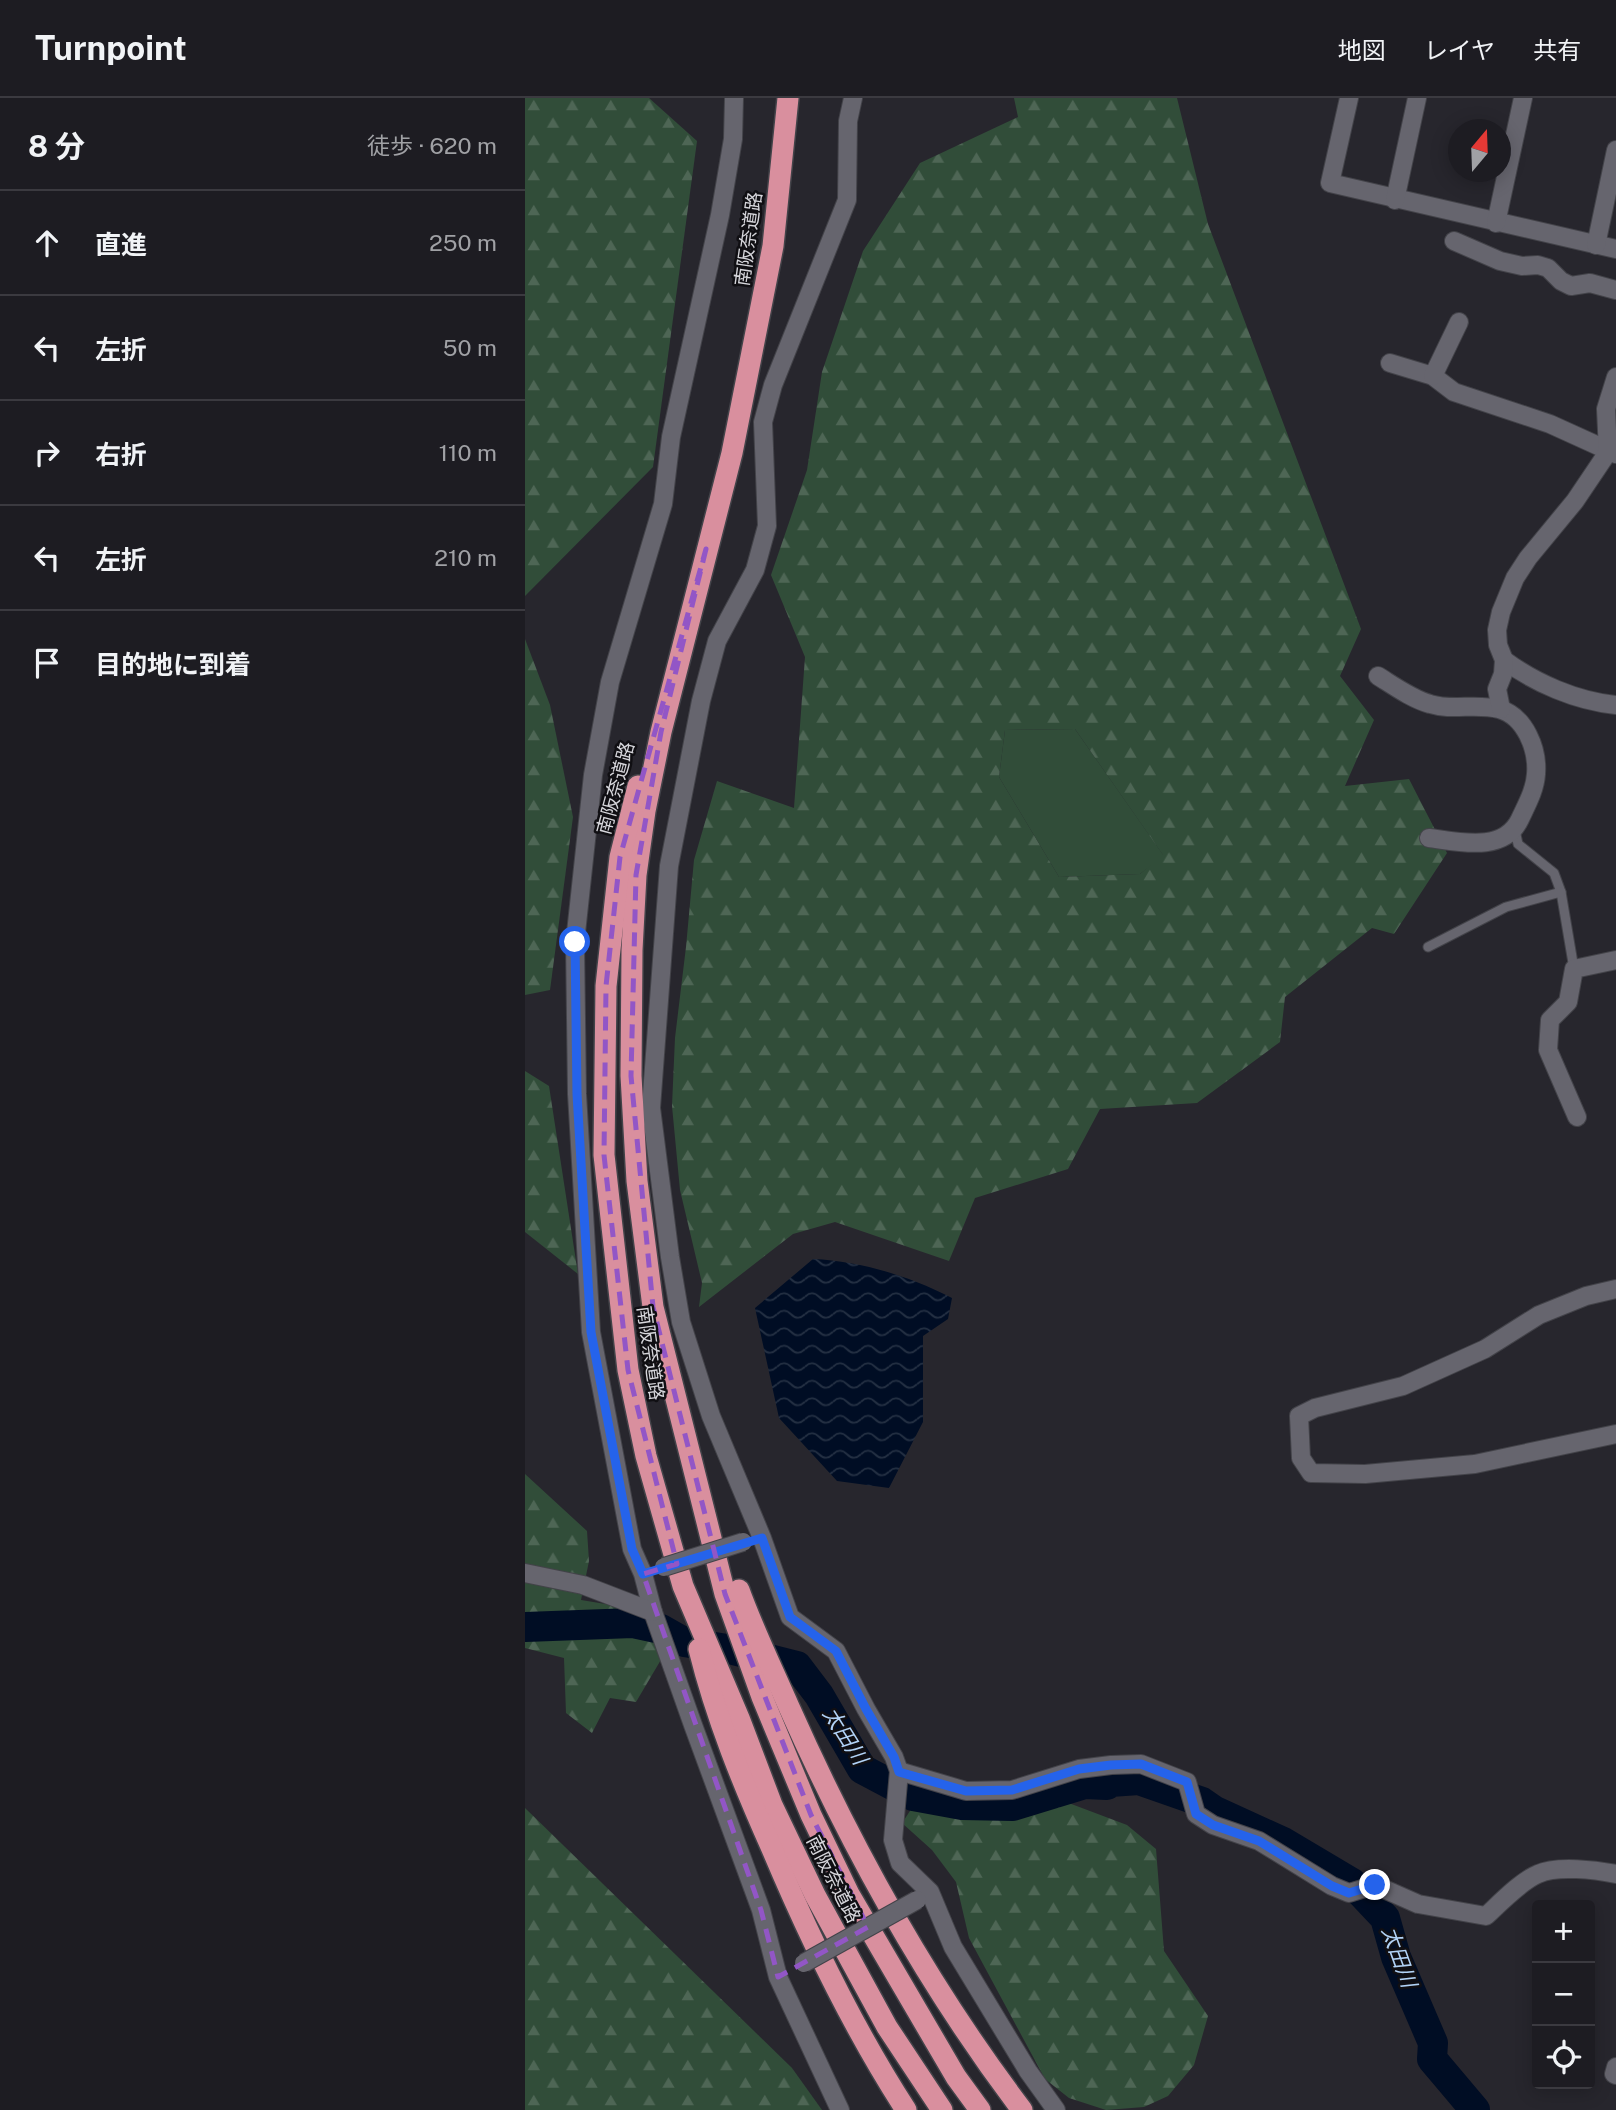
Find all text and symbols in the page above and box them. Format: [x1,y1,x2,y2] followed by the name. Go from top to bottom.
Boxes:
[35,29,187,67] text: Turnpoint
[1338,36,1386,64] text: 地図
[1424,36,1495,64] text: レイヤ
[1533,36,1581,64] text: 共有
[1448,119,1511,182] north arrow
[28,128,85,164] text: 8 分
[367,132,497,159] text: 徒歩 · 620 m
[730,190,766,288] street label: 南阪奈道路
[28,224,66,262] icon: ahead
[95,229,147,260] text: 直進
[429,229,497,256] text: 250 m
[28,329,66,367] icon: left
[95,334,147,365] text: 左折
[443,334,497,361] text: 50 m
[28,434,66,472] icon: right
[95,439,147,470] text: 右折
[439,439,497,466] text: 110 m
[28,539,66,577] icon: left
[95,544,147,575] text: 左折
[434,544,497,571] text: 210 m
[28,644,66,682] icon: arrive
[95,649,251,680] text: 目的地に到着
[592,739,638,837] street label: 南阪奈道路
[559,926,590,957] route start
[633,1304,669,1402] street label: 南阪奈道路
[818,1702,874,1771] water label: 太田川
[803,1832,865,1926] street label: 南阪奈道路
[1359,1869,1390,1900] route end
[1532,1900,1595,2089] map controls
[1532,1900,1595,1963] button: +
[1377,1923,1423,1993] water label: 太田川
[1532,1963,1595,2026] button: −
[1532,2026,1595,2089] button: locate

